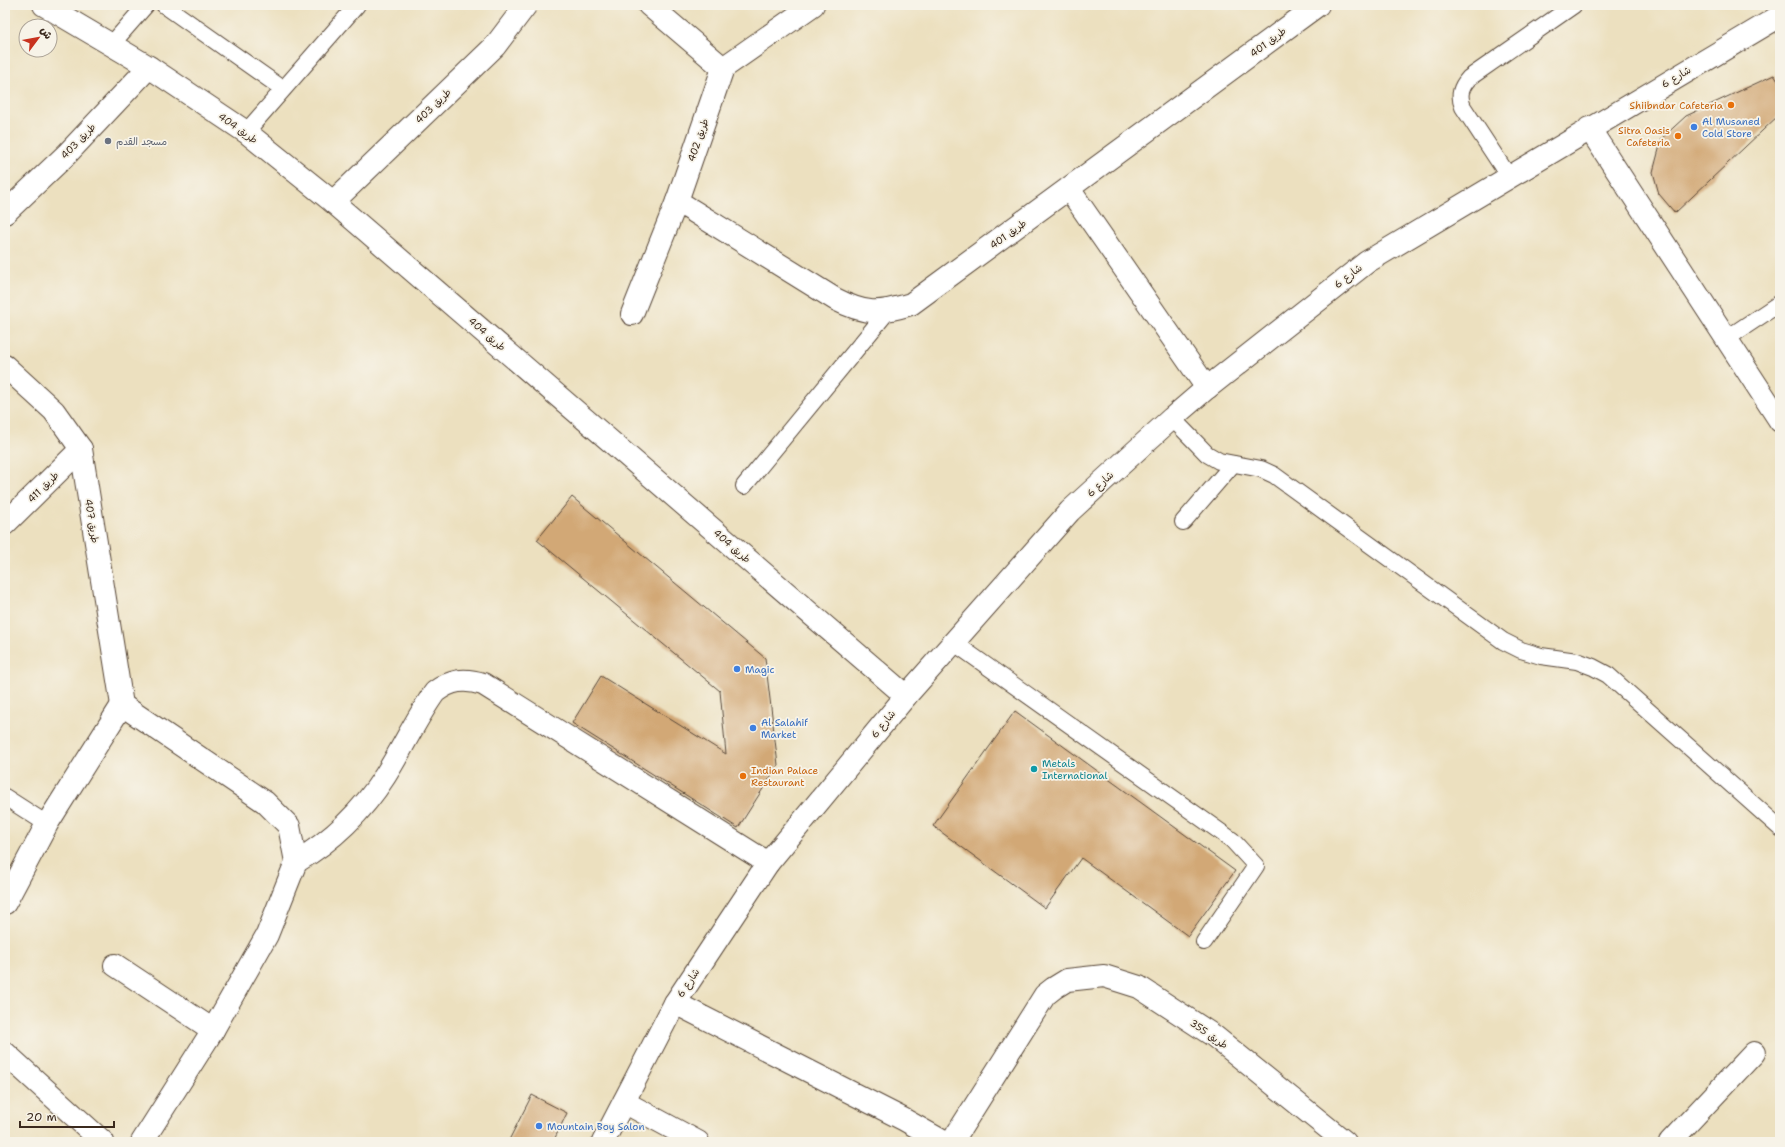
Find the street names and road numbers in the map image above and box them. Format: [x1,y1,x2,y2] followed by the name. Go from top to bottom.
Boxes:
[1247,24,1289,60] street label: طريق 401
[1659,63,1694,92] street label: شارع 6
[412,86,454,126] street label: طريق 403
[216,110,260,146] street label: طريق 404
[685,117,711,163] street label: طريق 402
[58,120,98,162] street label: طريق 403
[987,216,1029,252] street label: طريق 401
[1331,261,1365,292] street label: شارع 6
[466,314,508,354] street label: طريق 404
[1084,468,1117,500] street label: شارع 6
[25,469,61,505] street label: طريق 411
[82,498,102,544] street label: طريق 407
[711,526,753,566] street label: طريق 404
[868,707,899,741] street label: شارع 6
[674,966,703,1000] street label: شارع 6
[1188,1016,1230,1052] street label: طريق 355

